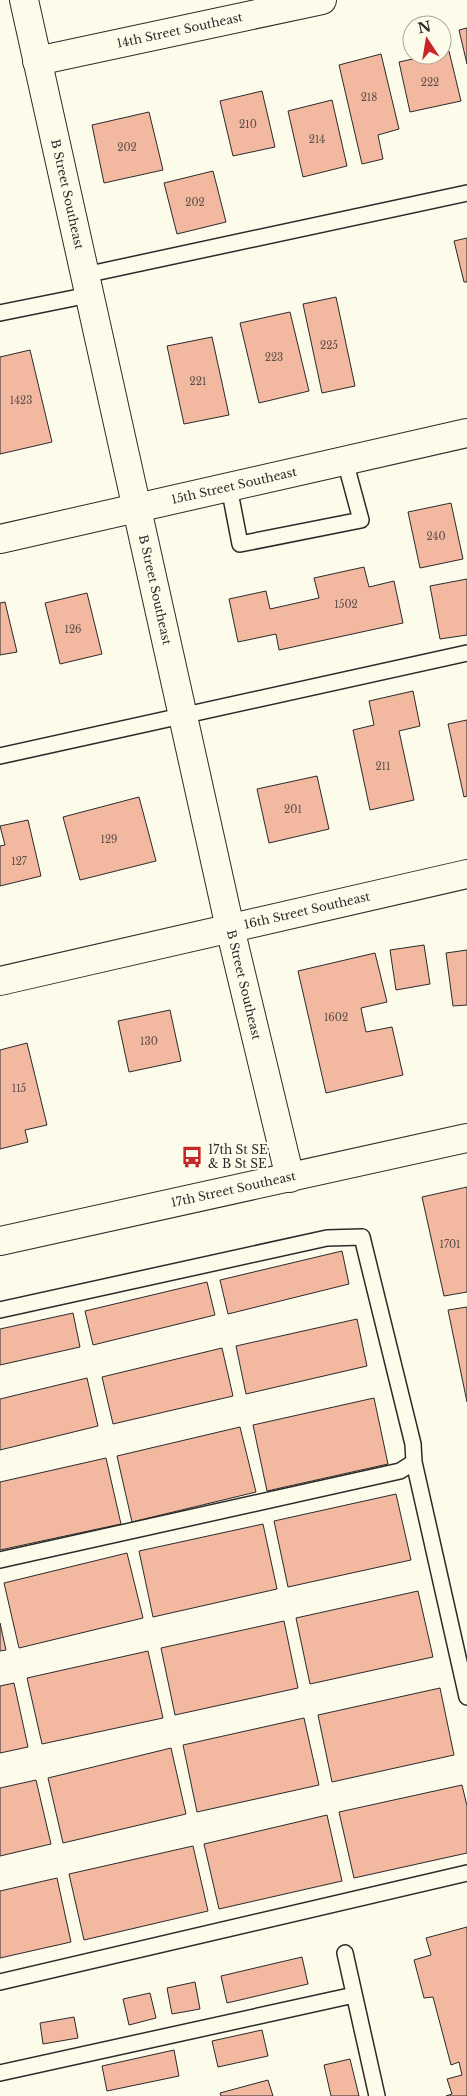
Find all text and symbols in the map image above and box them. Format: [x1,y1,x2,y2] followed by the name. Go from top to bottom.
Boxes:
[115,9,244,51] street label: 14th Street Southeast
[402,15,452,65] north arrow
[416,17,433,37] text: N
[421,76,439,89] house number: 222
[361,91,377,104] house number: 218
[239,118,257,131] house number: 210
[309,133,325,146] house number: 214
[48,138,87,251] street label: B Street Southeast
[117,141,137,154] house number: 202
[185,196,205,209] house number: 202
[320,339,338,352] house number: 225
[265,351,283,364] house number: 223
[190,375,206,388] house number: 221
[10,394,32,407] house number: 1423
[170,464,298,507] street label: 15th Street Southeast
[426,530,446,543] house number: 240
[136,533,175,646] street label: B Street Southeast
[334,598,358,611] house number: 1502
[64,623,82,636] house number: 126
[375,760,391,773] house number: 211
[284,803,302,816] house number: 201
[100,833,118,846] house number: 129
[11,855,28,868] house number: 127
[242,888,372,932] street label: 16th Street Southeast
[224,928,265,1041] street label: B Street Southeast
[324,1011,348,1024] house number: 1602
[140,1035,158,1048] house number: 130
[12,1082,27,1095] house number: 115
[208,1142,268,1171] place label: 17th St SE & B St SE
[179,1144,205,1170] bus stop icon: 17th St SE & B St SE
[170,1168,297,1210] street label: 17th Street Southeast
[439,1238,461,1251] house number: 1701

